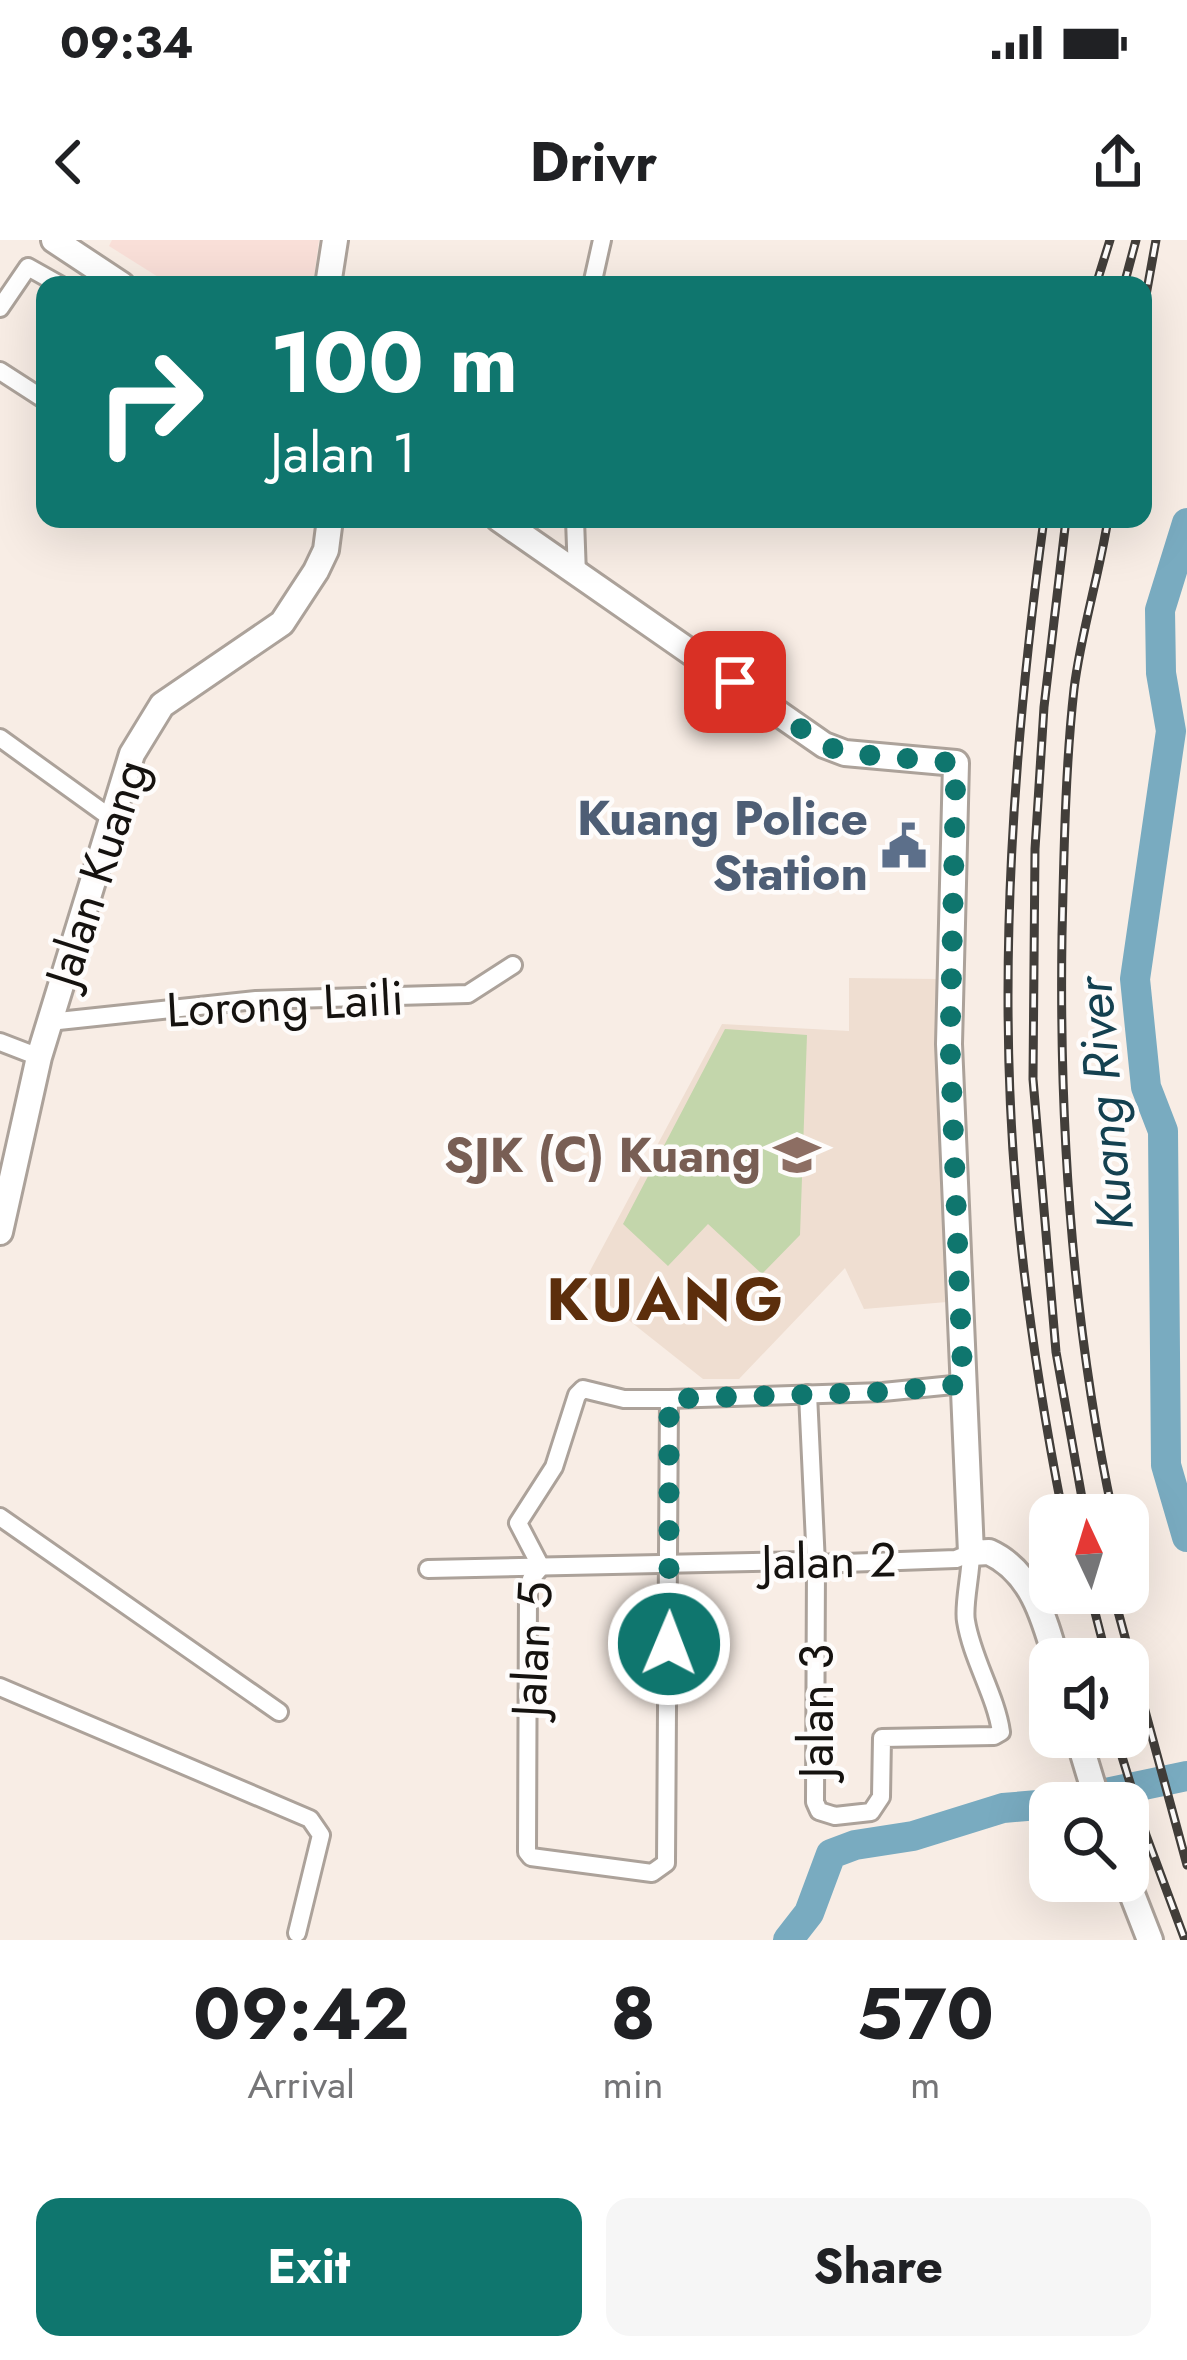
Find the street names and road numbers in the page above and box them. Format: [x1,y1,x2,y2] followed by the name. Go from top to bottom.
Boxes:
[26,751,166,1001] street label: Jalan Kuang
[165,963,405,1045] street label: Lorong Laili
[755,1525,897,1597] street label: Jalan 2
[494,1580,570,1724] street label: Jalan 5
[782,1644,851,1784] street label: Jalan 3

